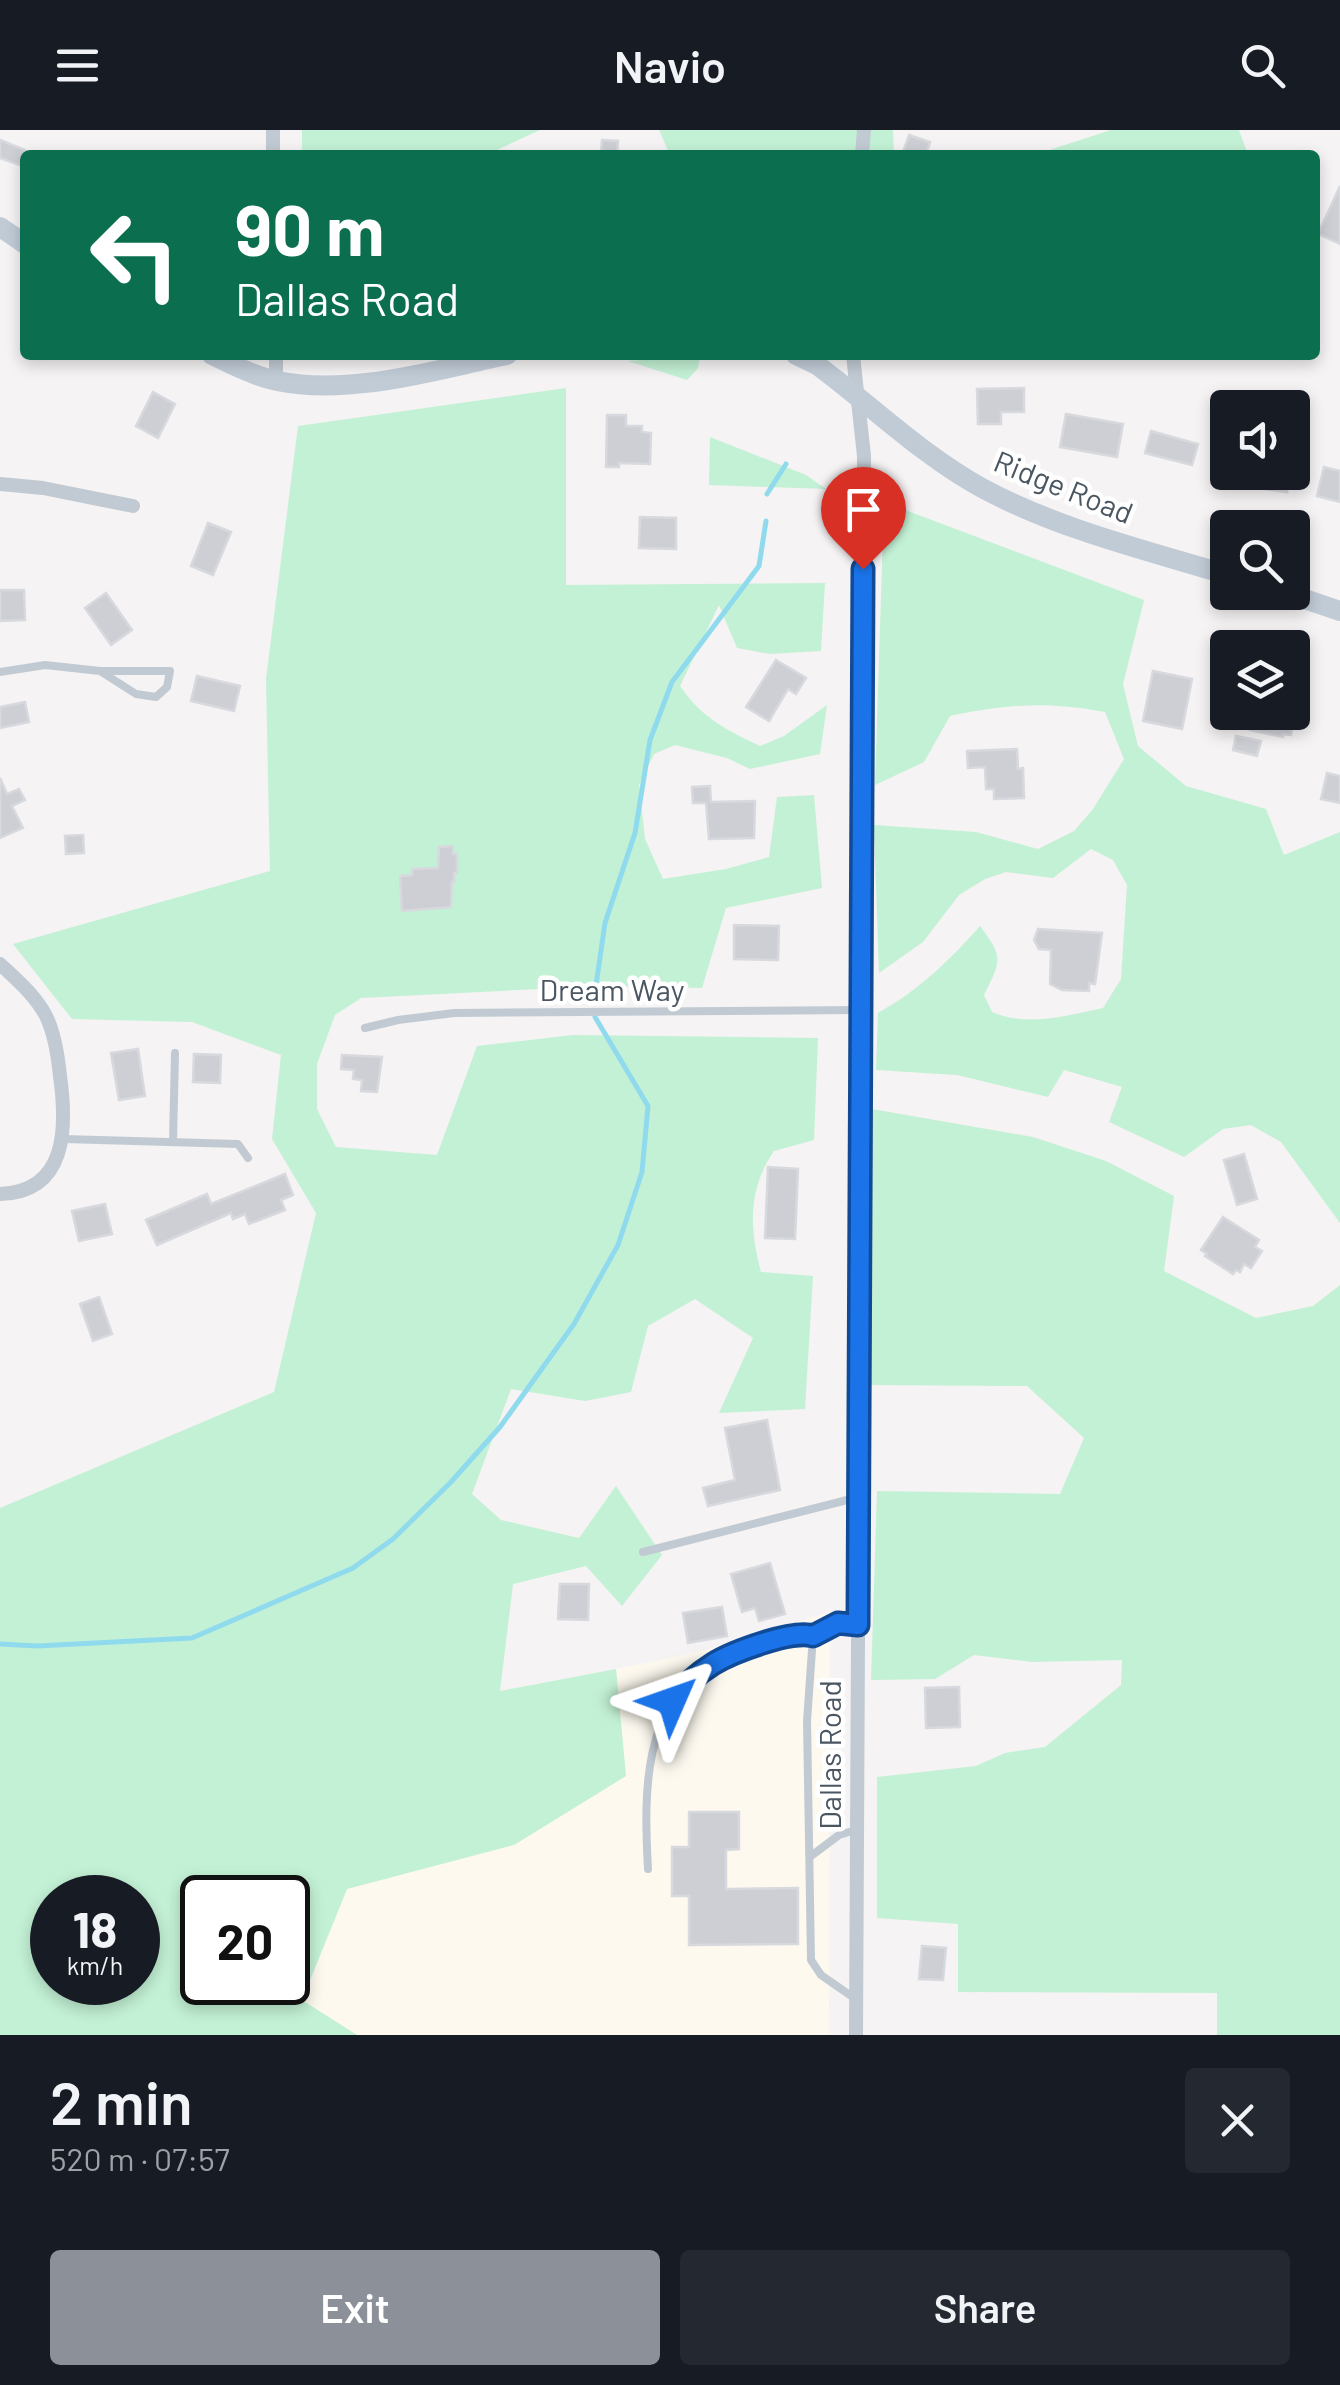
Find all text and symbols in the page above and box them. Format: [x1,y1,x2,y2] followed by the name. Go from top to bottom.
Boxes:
[50,38,105,93] icon: menu
[614,38,726,92] text: Navio
[1235,38,1290,93] icon: search
[235,186,385,270] text: 90 m
[70,190,200,320] icon: left
[235,271,459,325] text: Dallas Road
[1210,390,1310,730] map controls
[1210,390,1310,490] button: sound
[989,442,1139,530] street label: Ridge Road
[821,467,906,570] pin
[836,482,891,537] icon: arrive
[1210,510,1310,610] button: search
[1210,630,1310,730] button: layers
[539,971,685,1007] street label: Dream Way
[620,1649,724,1753] position arrow
[811,1680,847,1830] street label: Dallas Road
[180,1875,310,2005] speed limit sign: 20
[73,1898,117,1958] text: 18
[67,1950,123,1980] text: km/h
[50,2065,193,2137] text: 2 min
[1185,2068,1290,2173] button: close
[50,2139,230,2177] text: 520 m · 07:57
[50,2250,660,2365] button: Exit
[680,2250,1290,2365] button: Share

